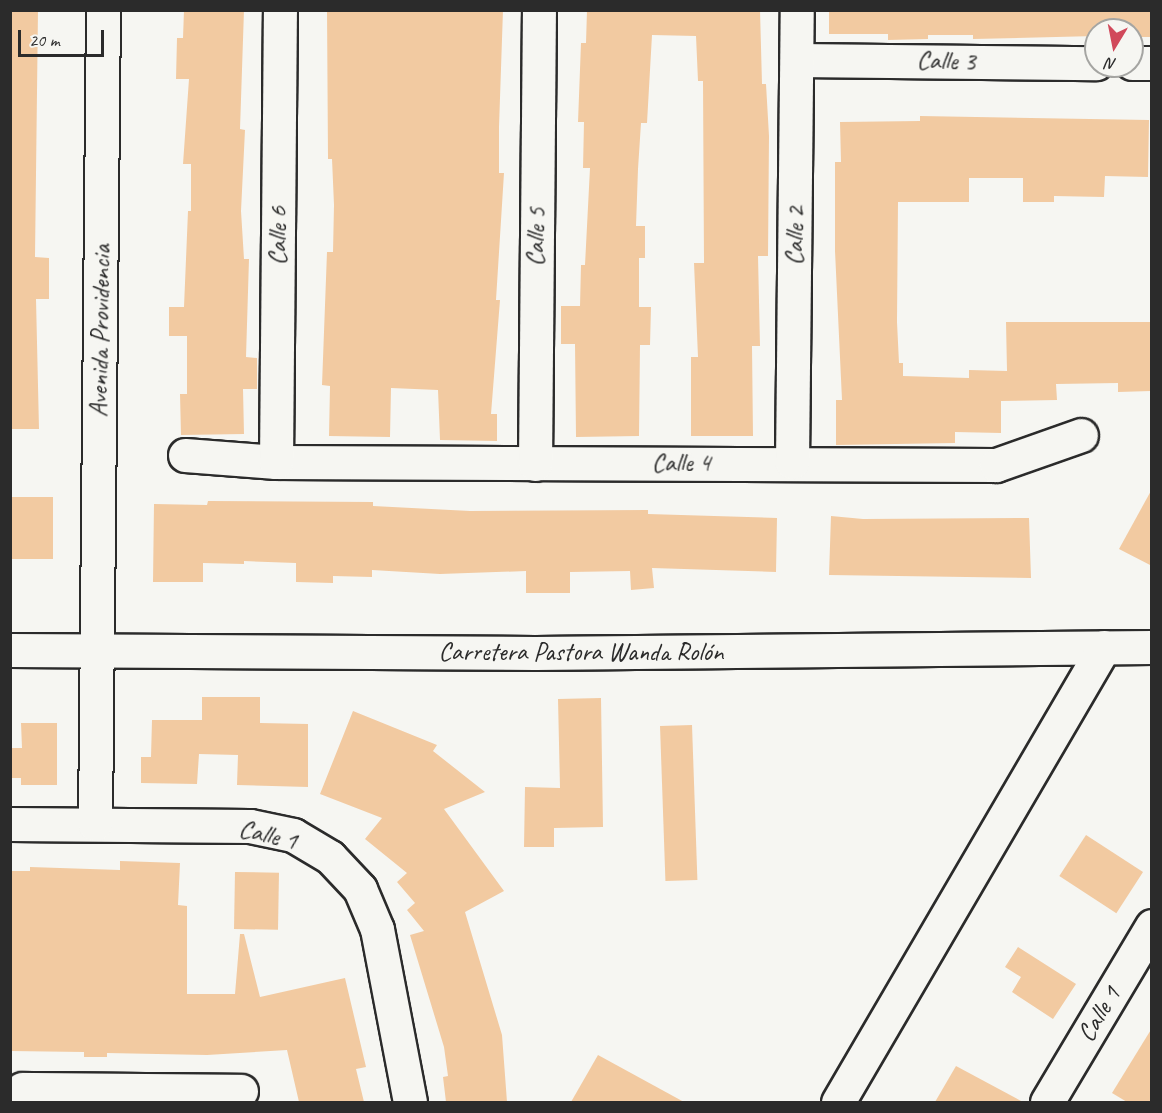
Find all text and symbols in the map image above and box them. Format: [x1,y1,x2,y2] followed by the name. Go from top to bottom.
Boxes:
[21,18,106,56] scale bar
[1084,18,1144,78] north arrow
[29,29,60,51] text: 20 m
[916,45,976,77] street label: Calle 3
[1105,53,1118,74] text: N
[779,206,811,266] street label: Calle 2
[262,207,294,265] street label: Calle 6
[520,207,552,267] street label: Calle 5
[83,244,117,418] street label: Avenida Providencia
[651,447,711,479] street label: Calle 4
[438,636,724,668] street label: Carretera Pastora Wanda Rolón
[236,813,300,857] street label: Calle 1
[1070,981,1128,1047] street label: Calle 1

